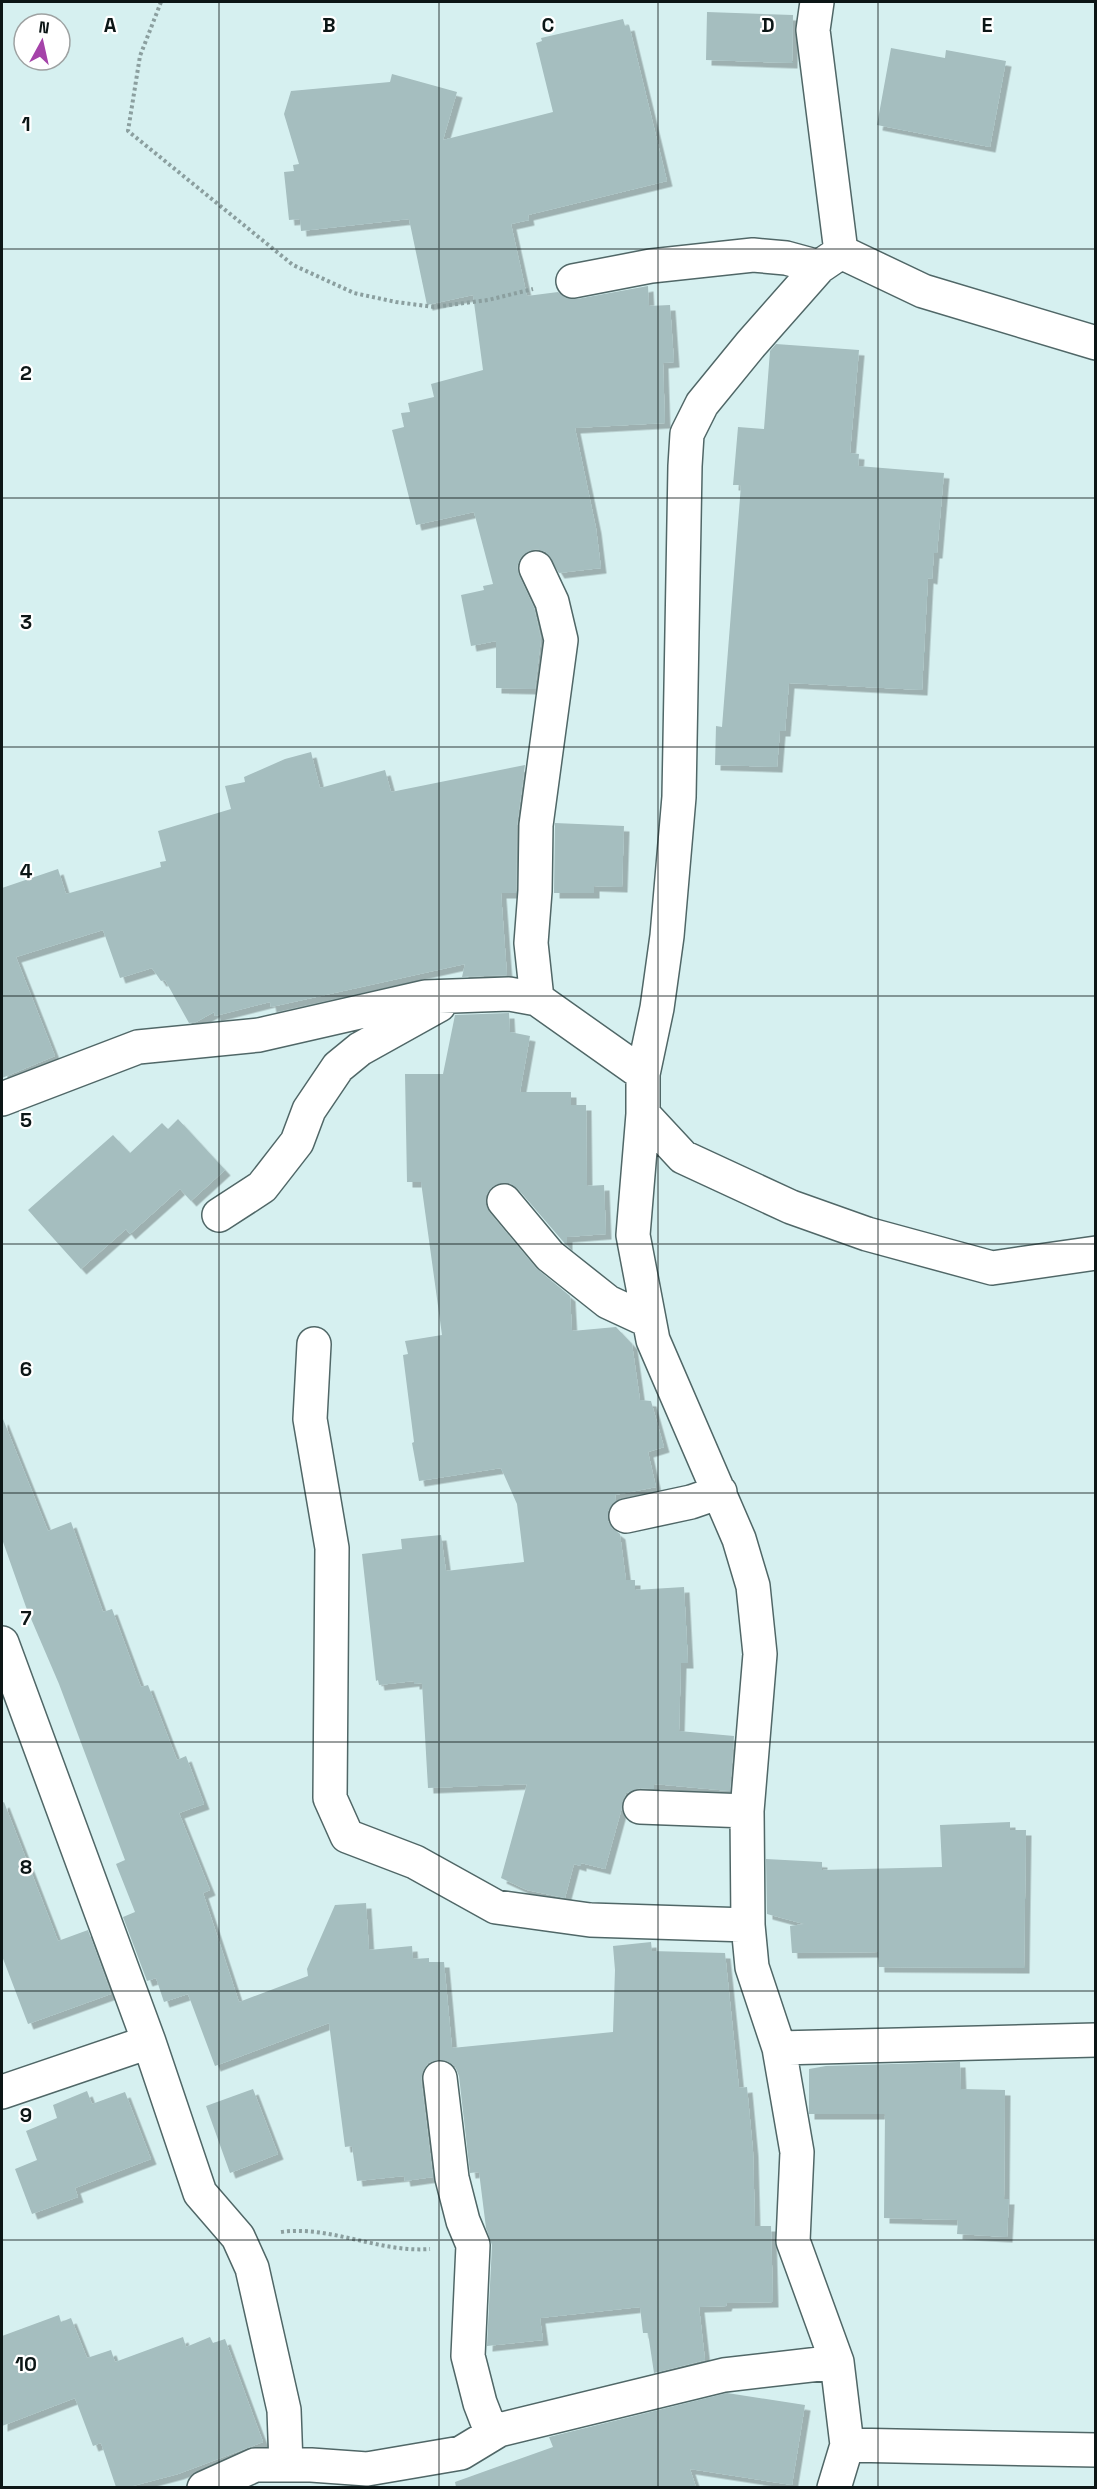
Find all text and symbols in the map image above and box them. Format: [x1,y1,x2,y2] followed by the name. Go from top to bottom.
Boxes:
[12,12,72,72] north arrow
[104,12,117,38] text: A
[322,12,336,38] text: B
[542,12,555,38] text: C
[761,12,775,38] text: D
[981,12,993,38] text: E
[37,16,51,39] text: N
[21,111,31,137] text: 1
[20,360,32,386] text: 2
[20,609,32,635] text: 3
[20,858,33,884] text: 4
[20,1107,32,1133] text: 5
[20,1356,32,1382] text: 6
[20,1605,32,1631] text: 7
[20,1854,32,1880] text: 8
[20,2102,32,2128] text: 9
[15,2351,37,2377] text: 10

